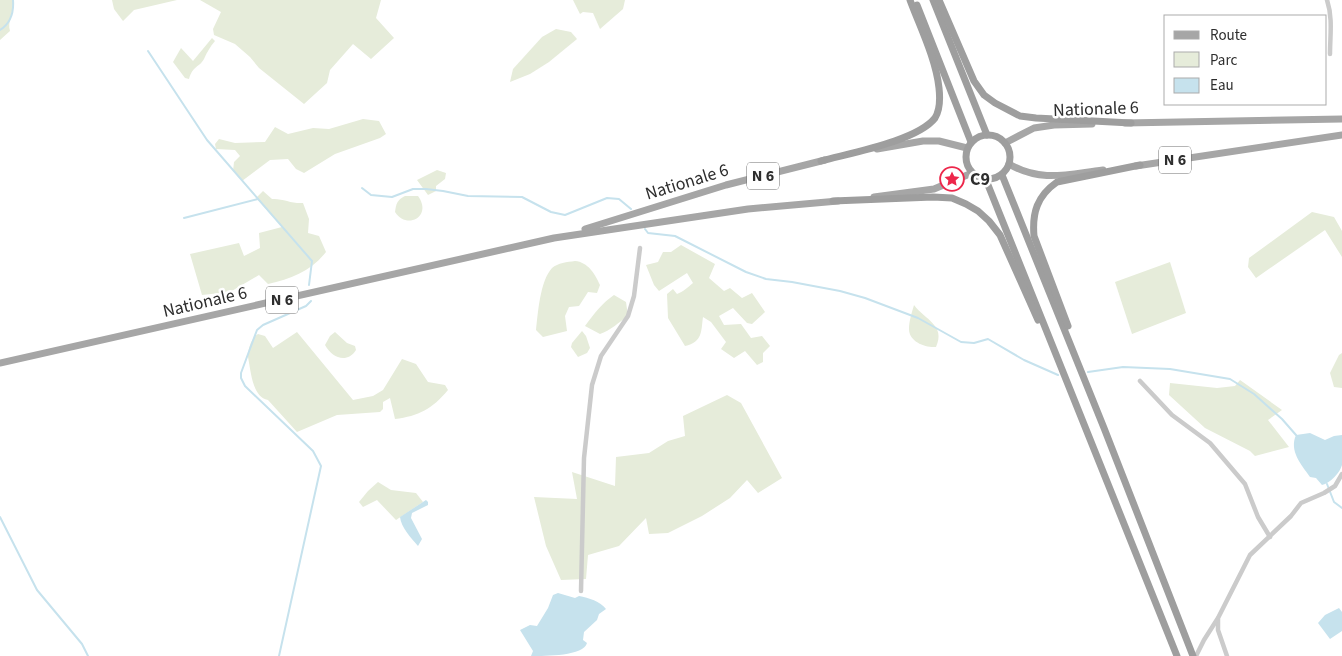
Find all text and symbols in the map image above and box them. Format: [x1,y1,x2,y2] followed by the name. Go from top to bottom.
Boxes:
[1164,15,1327,105] legend
[1210,25,1247,46] text: Route
[1210,50,1237,71] text: Parc
[1210,75,1234,96] text: Eau
[1053,95,1139,123] street label: Nationale 6
[1159,146,1191,174] road number: N 6
[642,158,732,206] street label: Nationale 6
[747,162,779,190] road number: N 6
[939,166,965,192] place icon: C9
[970,167,990,192] place label: C9
[160,280,250,324] street label: Nationale 6
[266,286,298,314] road number: N 6

